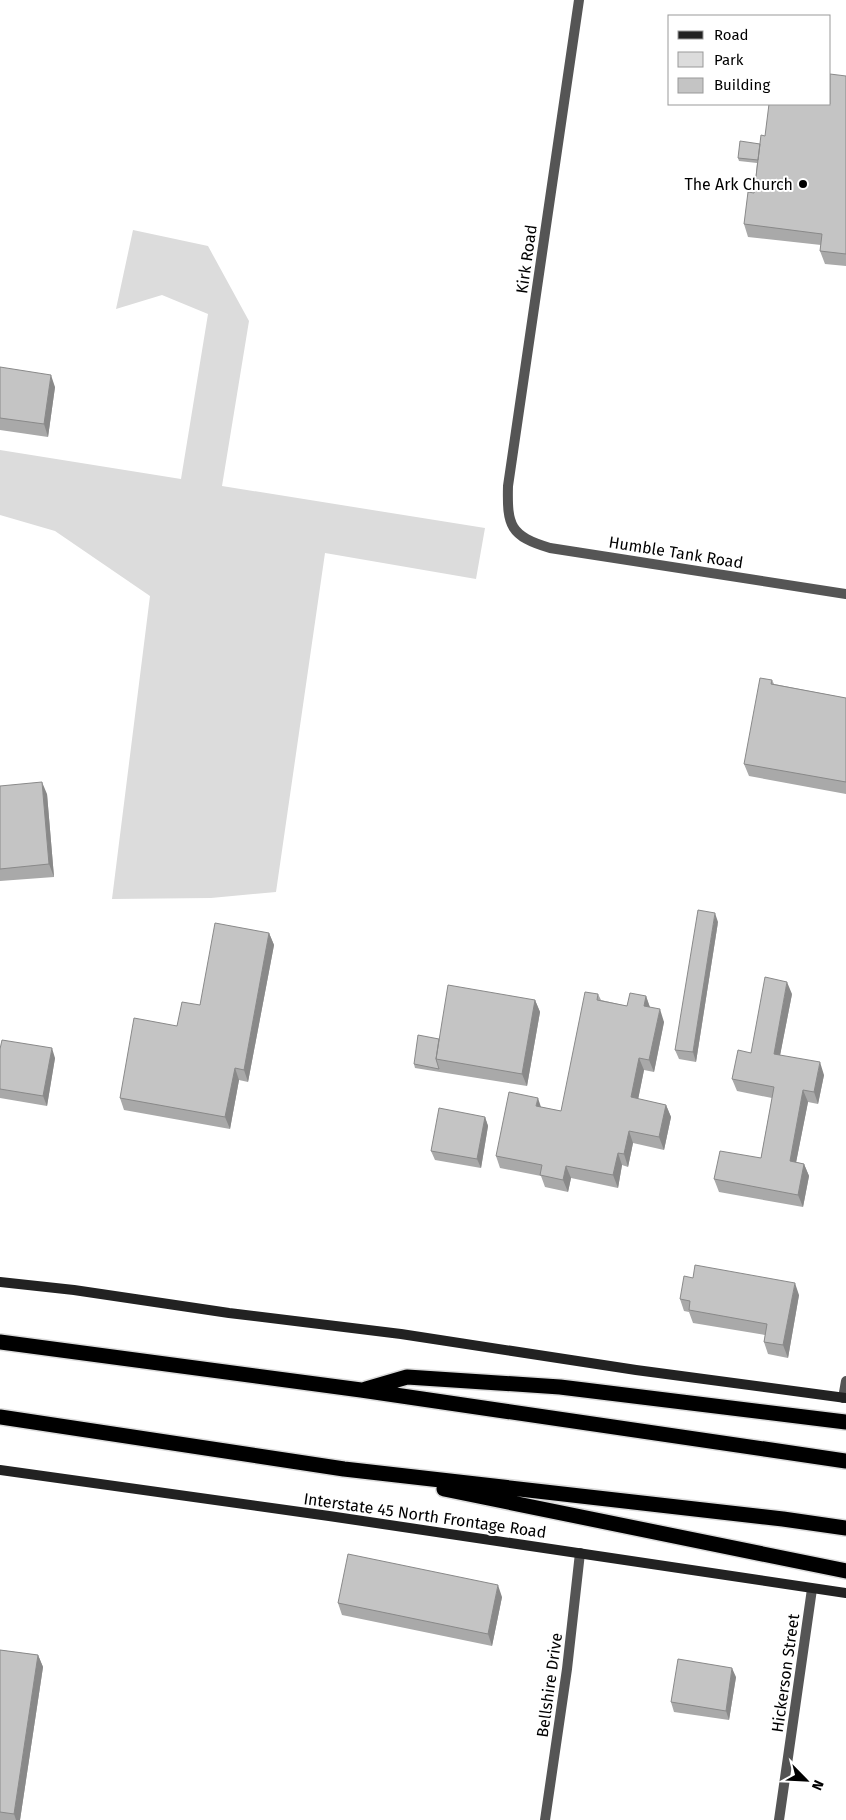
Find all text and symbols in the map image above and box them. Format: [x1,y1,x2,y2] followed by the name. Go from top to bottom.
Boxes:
[668,15,831,105] legend
[714,26,749,44] text: Road
[714,51,744,69] text: Park
[714,76,770,94] text: Building
[684,175,793,194] place label: The Ark Church
[797,178,809,190] marker: The Ark Church
[512,223,541,295] street label: Kirk Road
[607,532,745,573] street label: Humble Tank Road
[302,1489,548,1542] street label: Interstate 45 North Frontage Road
[768,1612,803,1734] street label: Hickerson Street
[533,1632,566,1739] street label: Bellshire Drive
[781,1755,831,1805] north arrow
[808,1777,827,1793] text: N

